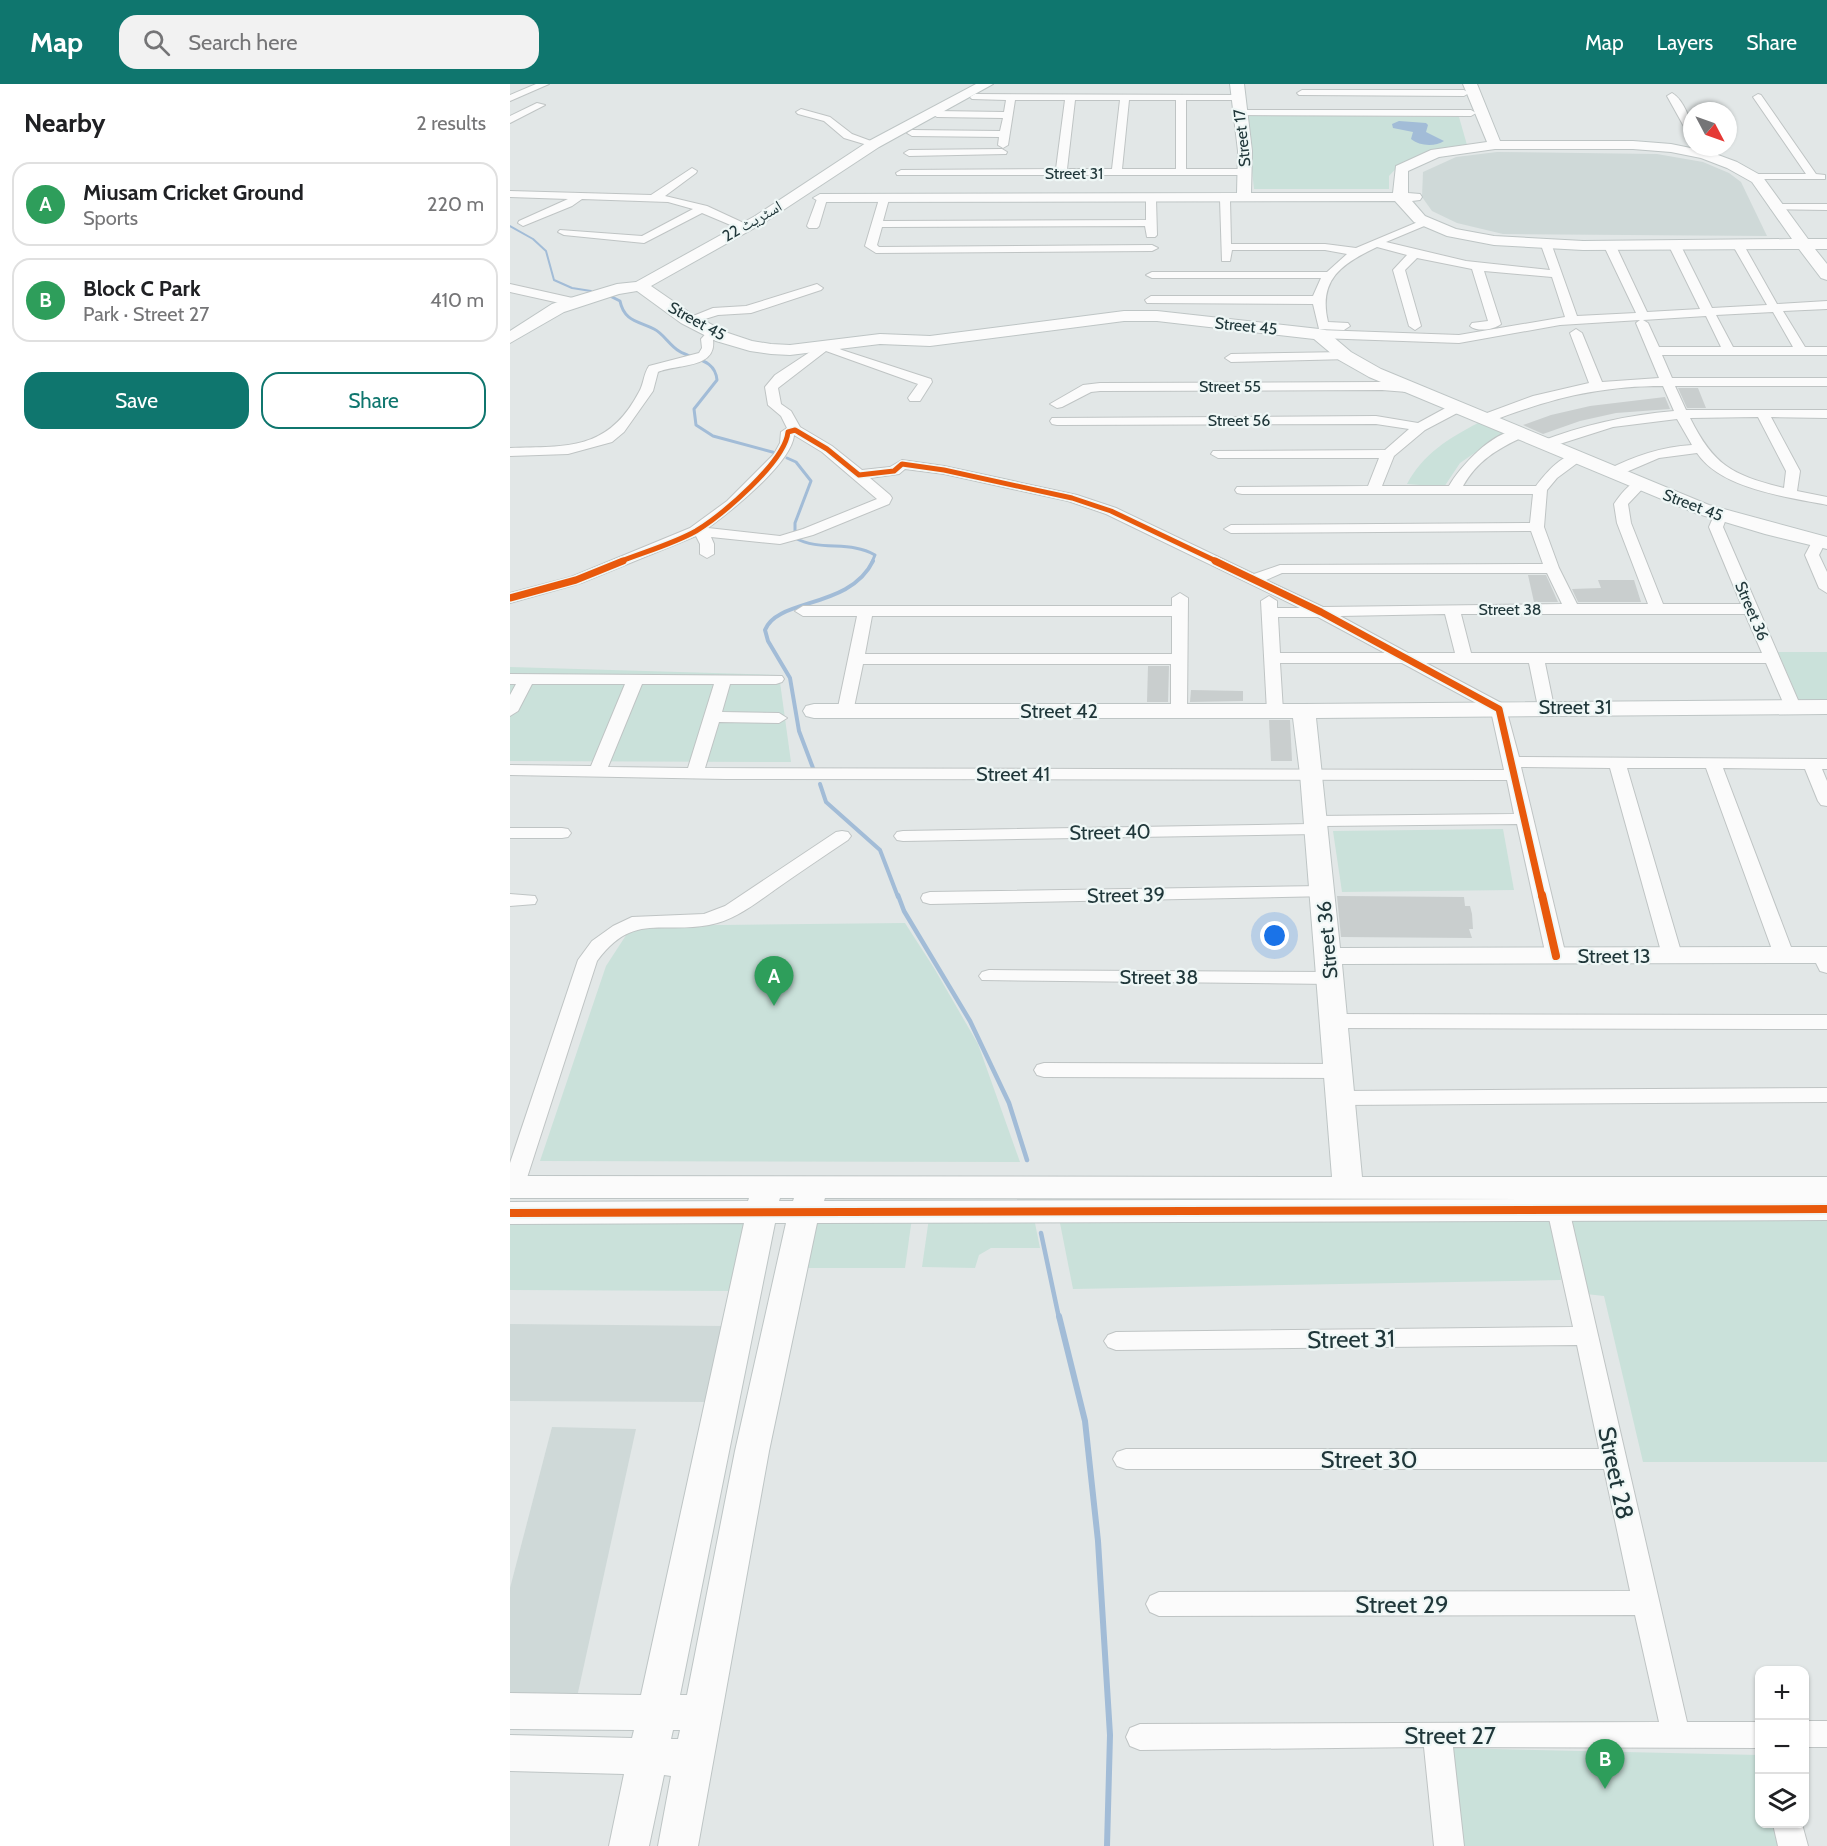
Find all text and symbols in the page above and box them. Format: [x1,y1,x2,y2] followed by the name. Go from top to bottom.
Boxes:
[119,15,539,69] search box
[30,25,83,59] text: Map
[140,26,173,59] icon: search
[188,29,297,56] text: Search here
[1585,30,1624,55] text: Map
[1657,30,1713,55] text: Layers
[1746,30,1797,55] text: Share
[1683,102,1737,156] north arrow
[24,107,105,139] text: Nearby
[1230,108,1254,168] street label: Street 17
[416,111,486,135] text: 2 results
[1045,164,1103,183] street label: Street 31
[83,179,304,206] text: Miusam Cricket Ground
[39,192,52,216] text: A
[427,192,484,216] text: 220 m
[719,196,785,246] street label: اسٹریٹ 22
[83,206,138,230] text: Sports
[83,275,201,302] text: Block C Park
[39,288,52,312] text: B
[430,288,484,312] text: 410 m
[665,298,729,344] street label: Street 45
[83,302,209,326] text: Park · Street 27
[1214,313,1278,339] street label: Street 45
[24,372,249,429] button: Save
[261,372,486,429] button: Share
[1199,377,1261,396] street label: Street 55
[1208,411,1270,430] street label: Street 56
[1660,485,1726,525] street label: Street 45
[1731,579,1773,643] street label: Street 36
[1478,600,1542,619] street label: Street 38
[1538,695,1612,719] street label: Street 31
[1020,699,1098,723] street label: Street 42
[976,762,1050,786] street label: Street 41
[1069,819,1151,845] street label: Street 40
[1087,882,1165,908] street label: Street 39
[1312,900,1342,980] street label: Street 36
[1260,921,1289,950] your location
[1577,944,1651,968] street label: Street 13
[754,956,794,1006] pin: A
[1120,965,1198,989] street label: Street 38
[1307,1324,1395,1354] street label: Street 31
[1592,1424,1640,1522] street label: Street 28
[1321,1445,1417,1474] street label: Street 30
[1355,1590,1449,1619] street label: Street 29
[1755,1666,1809,1828] map controls
[1755,1666,1809,1720] button: +
[1755,1720,1809,1774] button: −
[1404,1721,1496,1750] street label: Street 27
[1586,1740,1624,1789] pin: B
[1755,1774,1809,1828] button: layers

